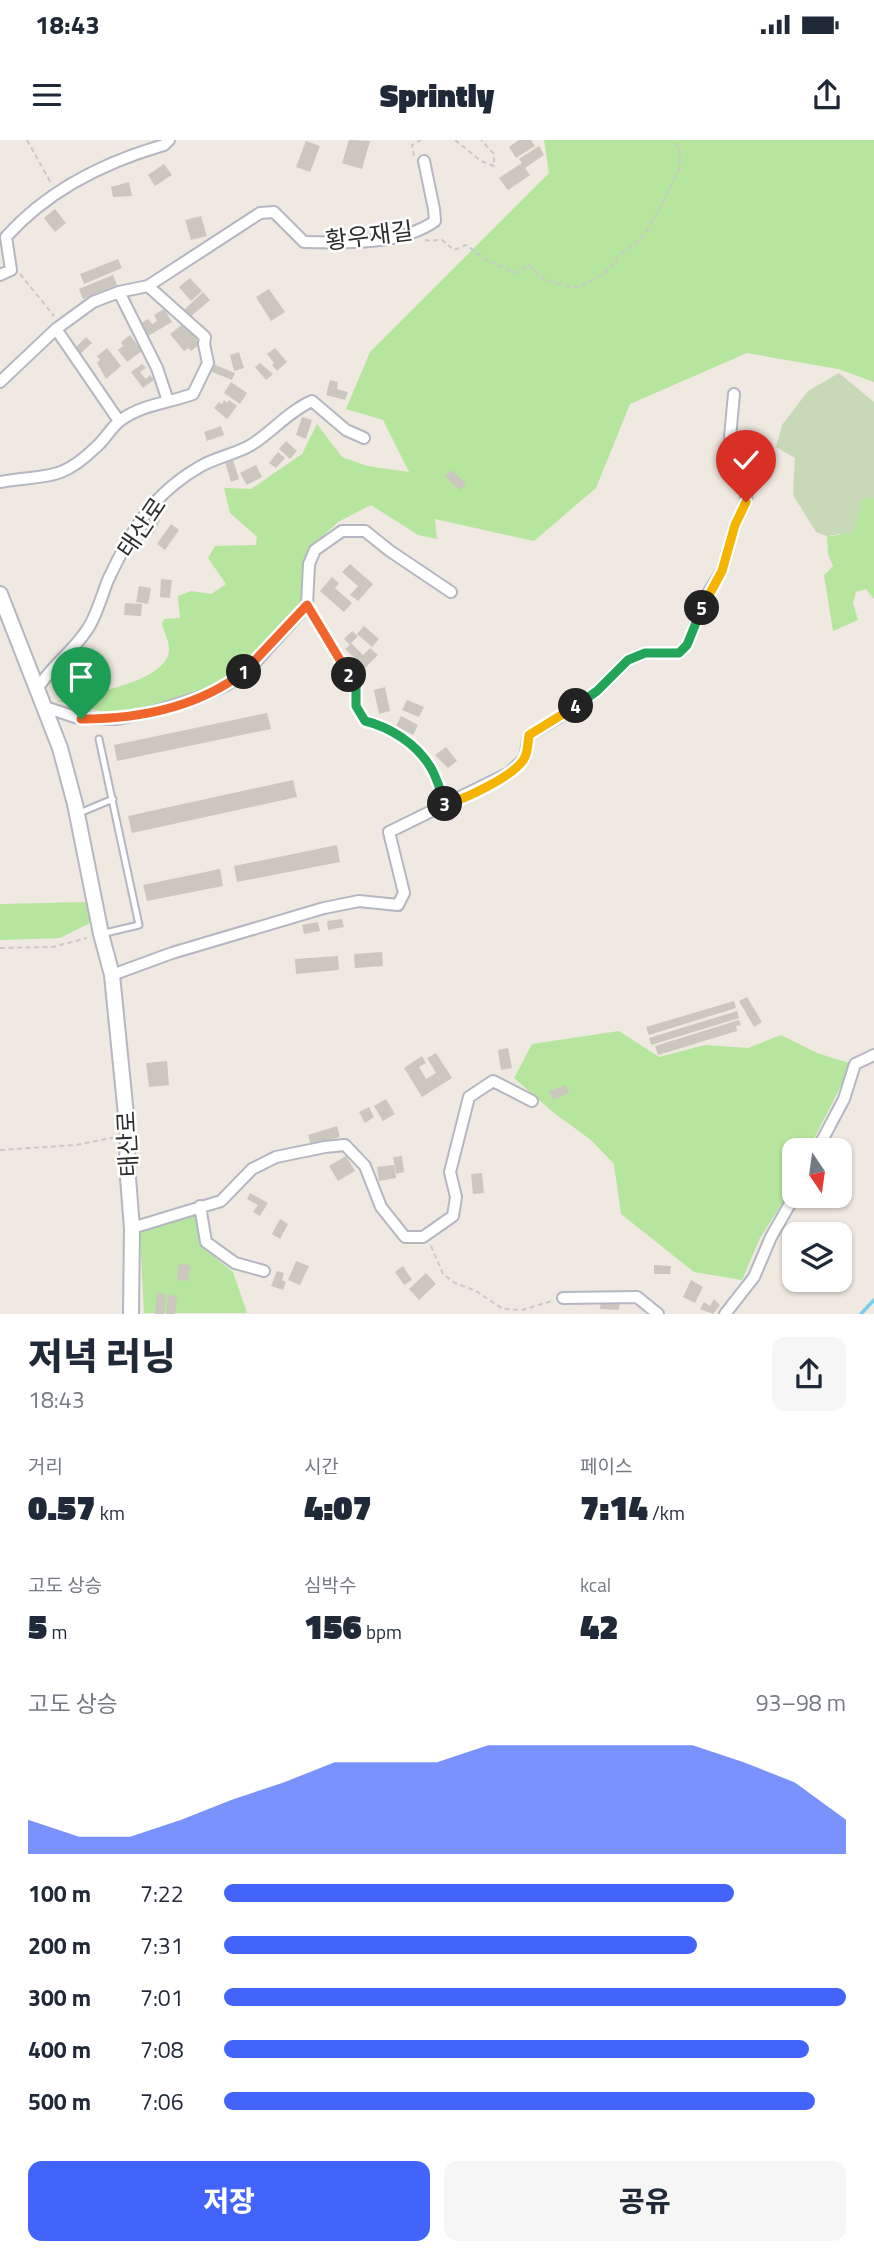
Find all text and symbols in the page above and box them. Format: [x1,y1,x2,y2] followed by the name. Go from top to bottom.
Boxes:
[35,5,100,44] text: 18:43
[380,71,494,119] text: Sprintly
[28,76,66,114] icon: menu
[808,76,846,114] icon: share
[323,212,415,258] street label: 황우재길
[716,430,776,502] pin
[727,441,765,479] icon: check
[108,489,174,565] street label: 태산로
[684,590,720,626] pin: 5
[696,593,707,622] text: 5
[51,647,111,719] pin
[226,654,262,690] pin: 1
[238,657,249,686] text: 1
[62,658,100,696] icon: arrive
[332,658,366,692] pin: 2
[343,660,354,689] text: 2
[558,688,594,724] pin: 4
[570,691,581,720] text: 4
[428,786,462,822] pin: 3
[439,789,450,818] text: 3
[107,1110,147,1178] street label: 태산로
[782,1138,852,1208] north arrow
[782,1138,852,1292] map controls
[782,1222,852,1292] button: layers
[28,1327,176,1385] text: 저녁 러닝
[772,1337,846,1411] button: share
[28,1382,85,1417] text: 18:43
[28,1451,63,1480] text: 거리
[304,1451,339,1480] text: 시간
[580,1451,632,1480] text: 페이스
[28,1480,96,1534] text: 0.57
[304,1480,372,1534] text: 4:07
[580,1480,648,1534] text: 7:14
[96,1498,125,1527] text: km
[648,1498,685,1527] text: /km
[28,1570,102,1599] text: 고도 상승
[304,1570,356,1599] text: 심박수
[580,1570,611,1599] text: kcal
[28,1599,47,1653] text: 5
[304,1599,362,1653] text: 156
[580,1599,619,1653] text: 42
[47,1617,67,1646] text: m
[362,1617,402,1646] text: bpm
[756,1685,846,1720] text: 93–98 m
[28,1686,118,1721] text: 고도 상승
[28,1876,91,1911] text: 100 m
[140,1876,184,1911] text: 7:22
[28,1928,91,1963] text: 200 m
[140,1928,184,1963] text: 7:31
[28,1980,91,2015] text: 300 m
[140,1980,184,2015] text: 7:01
[28,2032,91,2067] text: 400 m
[140,2032,184,2067] text: 7:08
[28,2084,91,2119] text: 500 m
[140,2084,184,2119] text: 7:06
[28,2161,430,2241] button: 저장
[444,2161,846,2241] button: 공유

